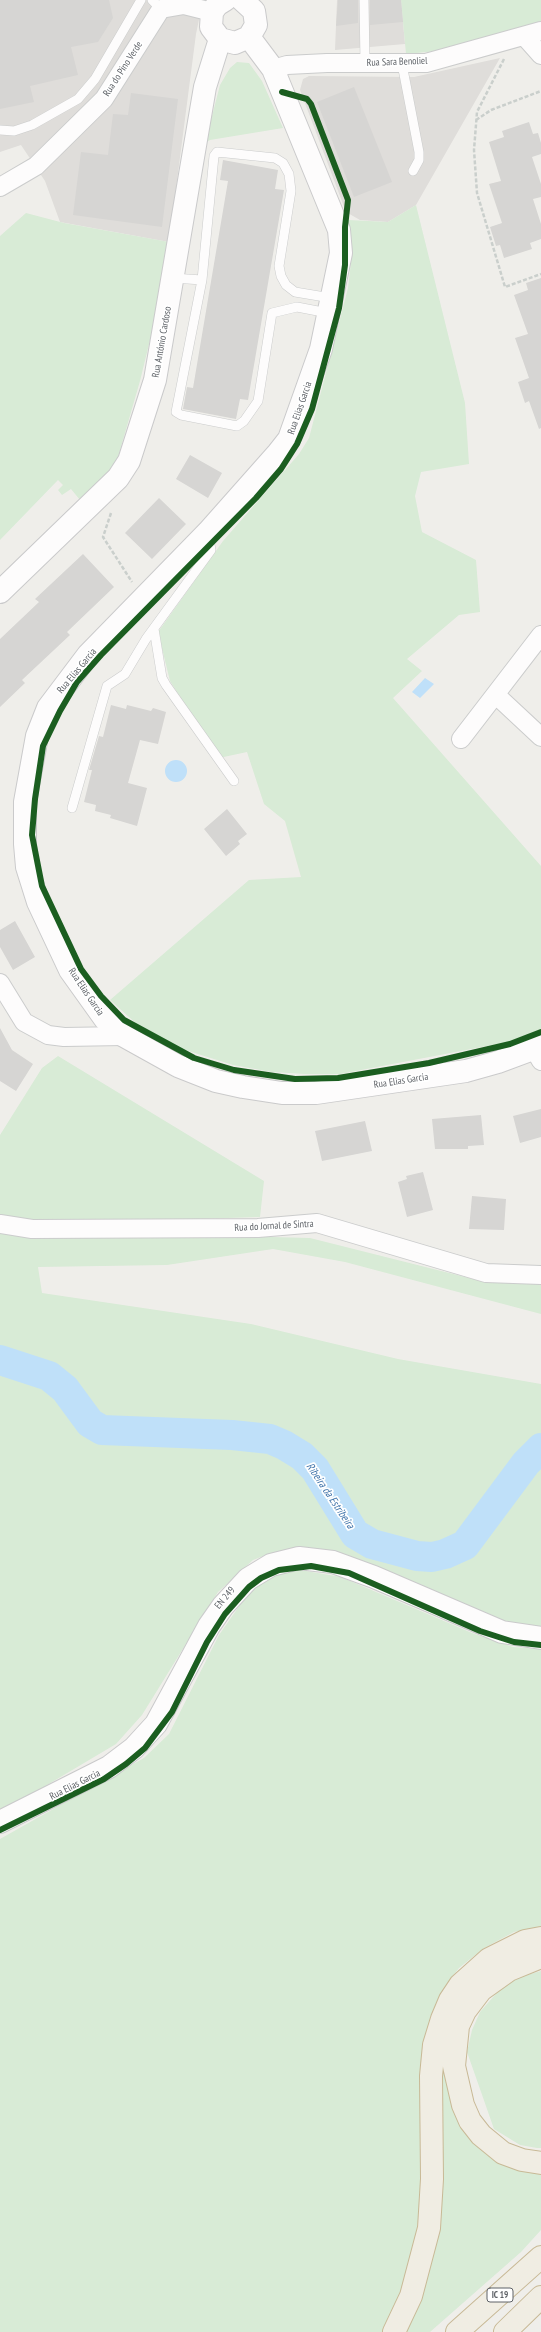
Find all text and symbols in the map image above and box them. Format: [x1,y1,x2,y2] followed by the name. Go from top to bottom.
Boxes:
[101,39,145,99] street label: Rua do Pino Verde
[366,55,428,69] street label: Rua Sara Benoliel
[150,306,174,378] street label: Rua António Cardoso
[285,380,315,436] street label: Rua Elias Garcia
[55,646,99,696] street label: Rua Elias Garcia
[66,966,106,1018] street label: Rua Elias Garcia
[373,1071,429,1091] street label: Rua Elias Garcia
[234,1218,314,1234] street label: Rua do Jornal de Sintra
[303,1461,357,1531] water label: Ribeira da Estribeira
[212,1584,238,1612] street label: EN 249
[48,1767,102,1803] street label: Rua Elias Garcia
[487,2288,513,2302] road number: IC 19

